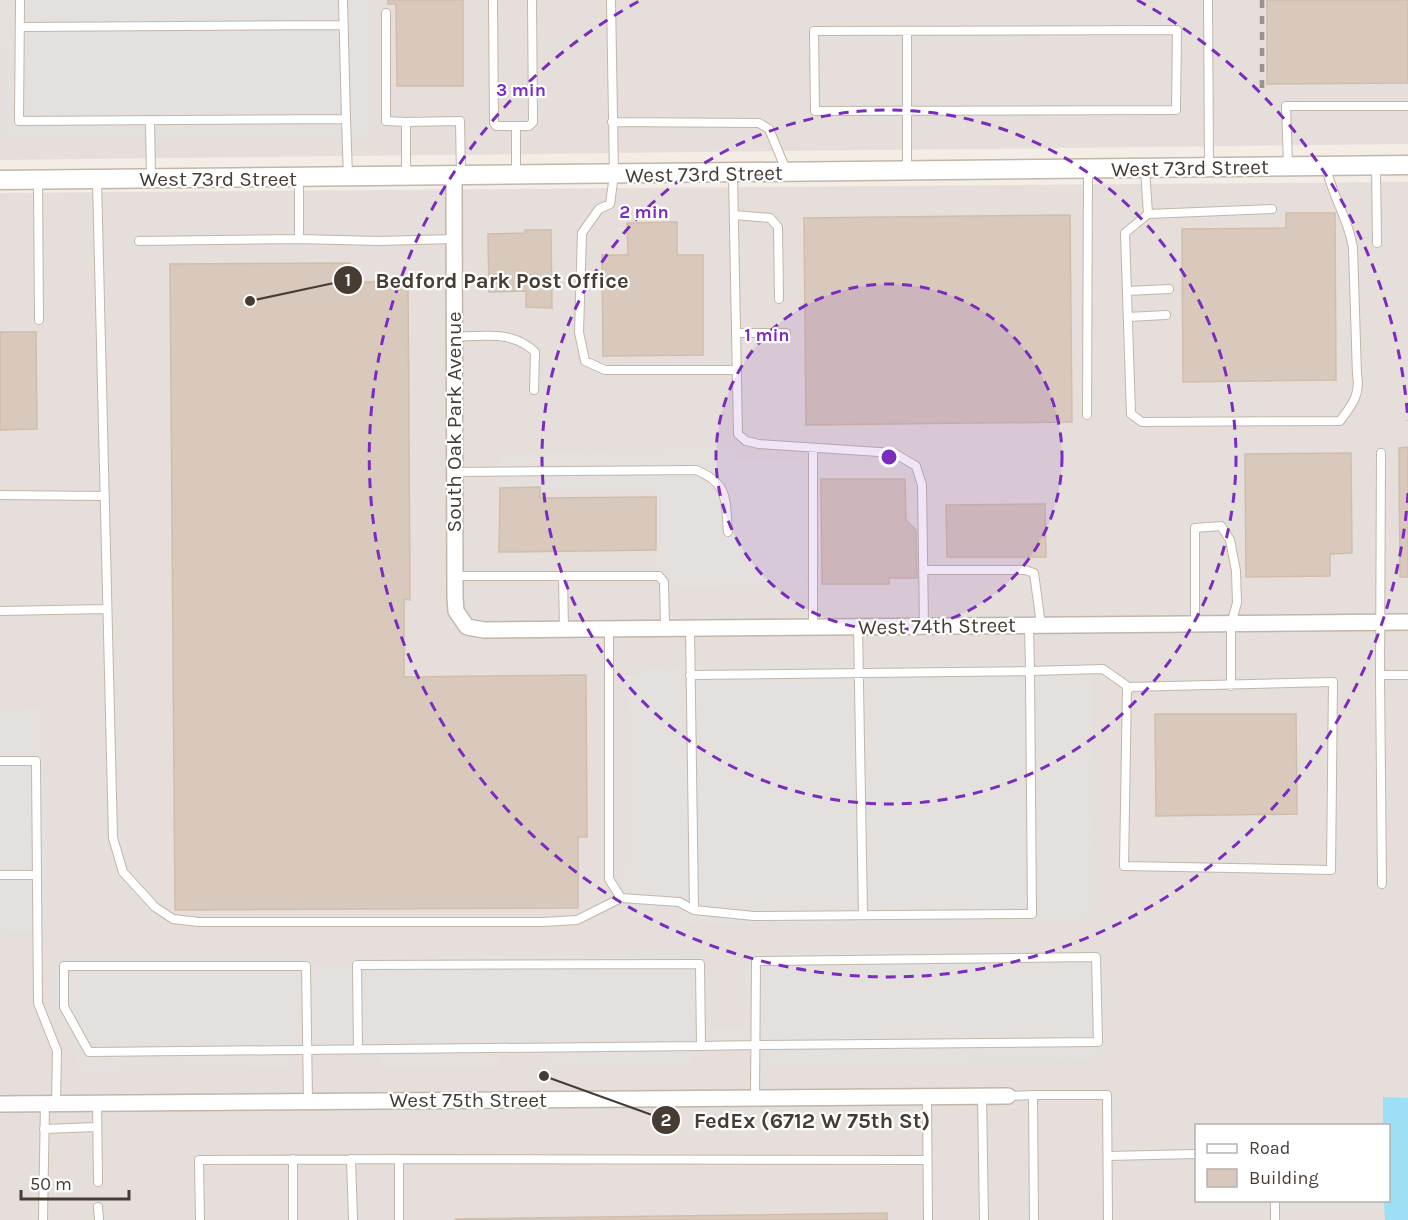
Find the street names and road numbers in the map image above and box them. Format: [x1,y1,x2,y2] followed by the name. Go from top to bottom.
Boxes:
[1111,155,1269,181] street label: West 73rd Street
[625,161,783,187] street label: West 73rd Street
[139,167,297,191] street label: West 73rd Street
[442,311,466,533] street label: South Oak Park Avenue
[858,613,1016,639] street label: West 74th Street
[389,1088,547,1112] street label: West 75th Street

